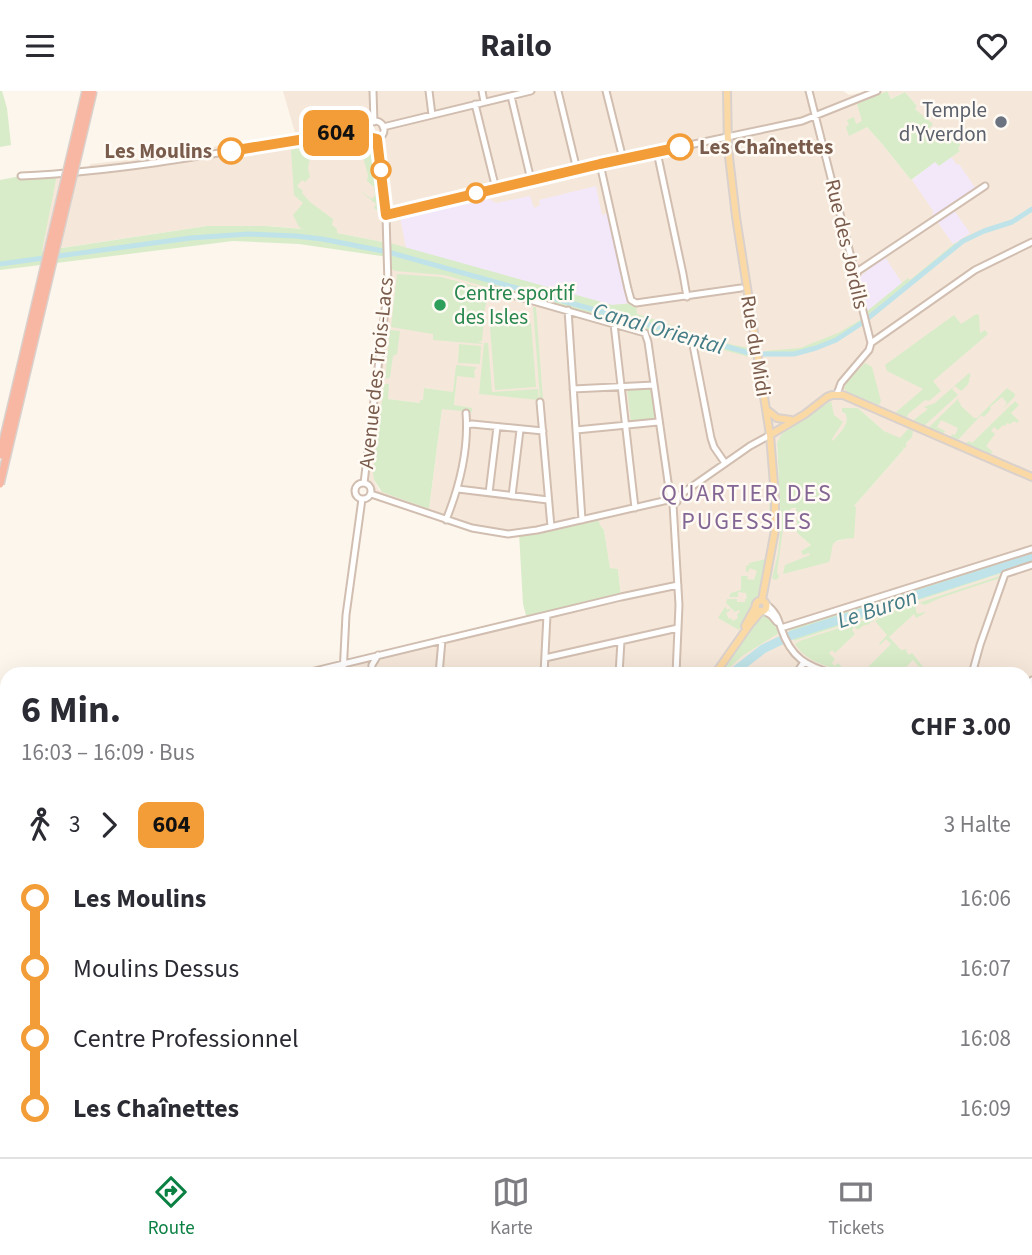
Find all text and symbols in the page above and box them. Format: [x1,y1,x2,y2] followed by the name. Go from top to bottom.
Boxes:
[480,23,552,69] text: Railo
[21,27,59,65] icon: menu
[973,27,1011,65] icon: heart
[899,95,987,149] place label: Temple d'Yverdon
[296,110,376,156] line badge: 604
[993,114,1009,130] marker: Temple d'Yverdon
[317,115,355,150] text: 604
[699,132,833,162] place label: Les Chaînettes
[667,134,693,160] marker: Les Chaînettes
[104,136,212,166] place label: Les Moulins
[218,138,244,164] marker: Les Moulins
[371,160,391,180] unlabelled marker
[817,176,877,312] street label: Rue des Jordils
[466,183,486,203] unlabelled marker
[351,275,401,470] street label: Avenue des Trois-Lacs
[454,278,575,332] place label: Centre sportif des Isles
[733,293,779,399] street label: Rue du Midi
[589,294,729,363] water label: Canal Oriental
[432,297,448,313] marker: Centre sportif des Isles
[661,476,833,539] district label: QUARTIER DES PUGESSIES
[833,580,922,637] water label: Le Buron
[21,683,121,737] text: 6 Min.
[911,708,1011,745] text: CHF 3.00
[21,736,195,769] text: 16:03 – 16:09 · Bus
[21,806,59,844] icon: walk
[90,806,128,844] icon: forward
[152,807,190,842] text: 604
[69,808,80,841] text: 3
[944,808,1011,841] text: 3 Halte
[73,880,206,917] text: Les Moulins
[960,882,1011,915] text: 16:06
[73,950,239,987] text: Moulins Dessus
[960,952,1011,985] text: 16:07
[73,1020,299,1057] text: Centre Professionnel
[960,1022,1011,1055] text: 16:08
[73,1090,239,1127] text: Les Chaînettes
[960,1092,1011,1125] text: 16:09
[148,1173,195,1242] tab: Route
[490,1173,533,1242] tab: Karte
[828,1173,884,1242] tab: Tickets

